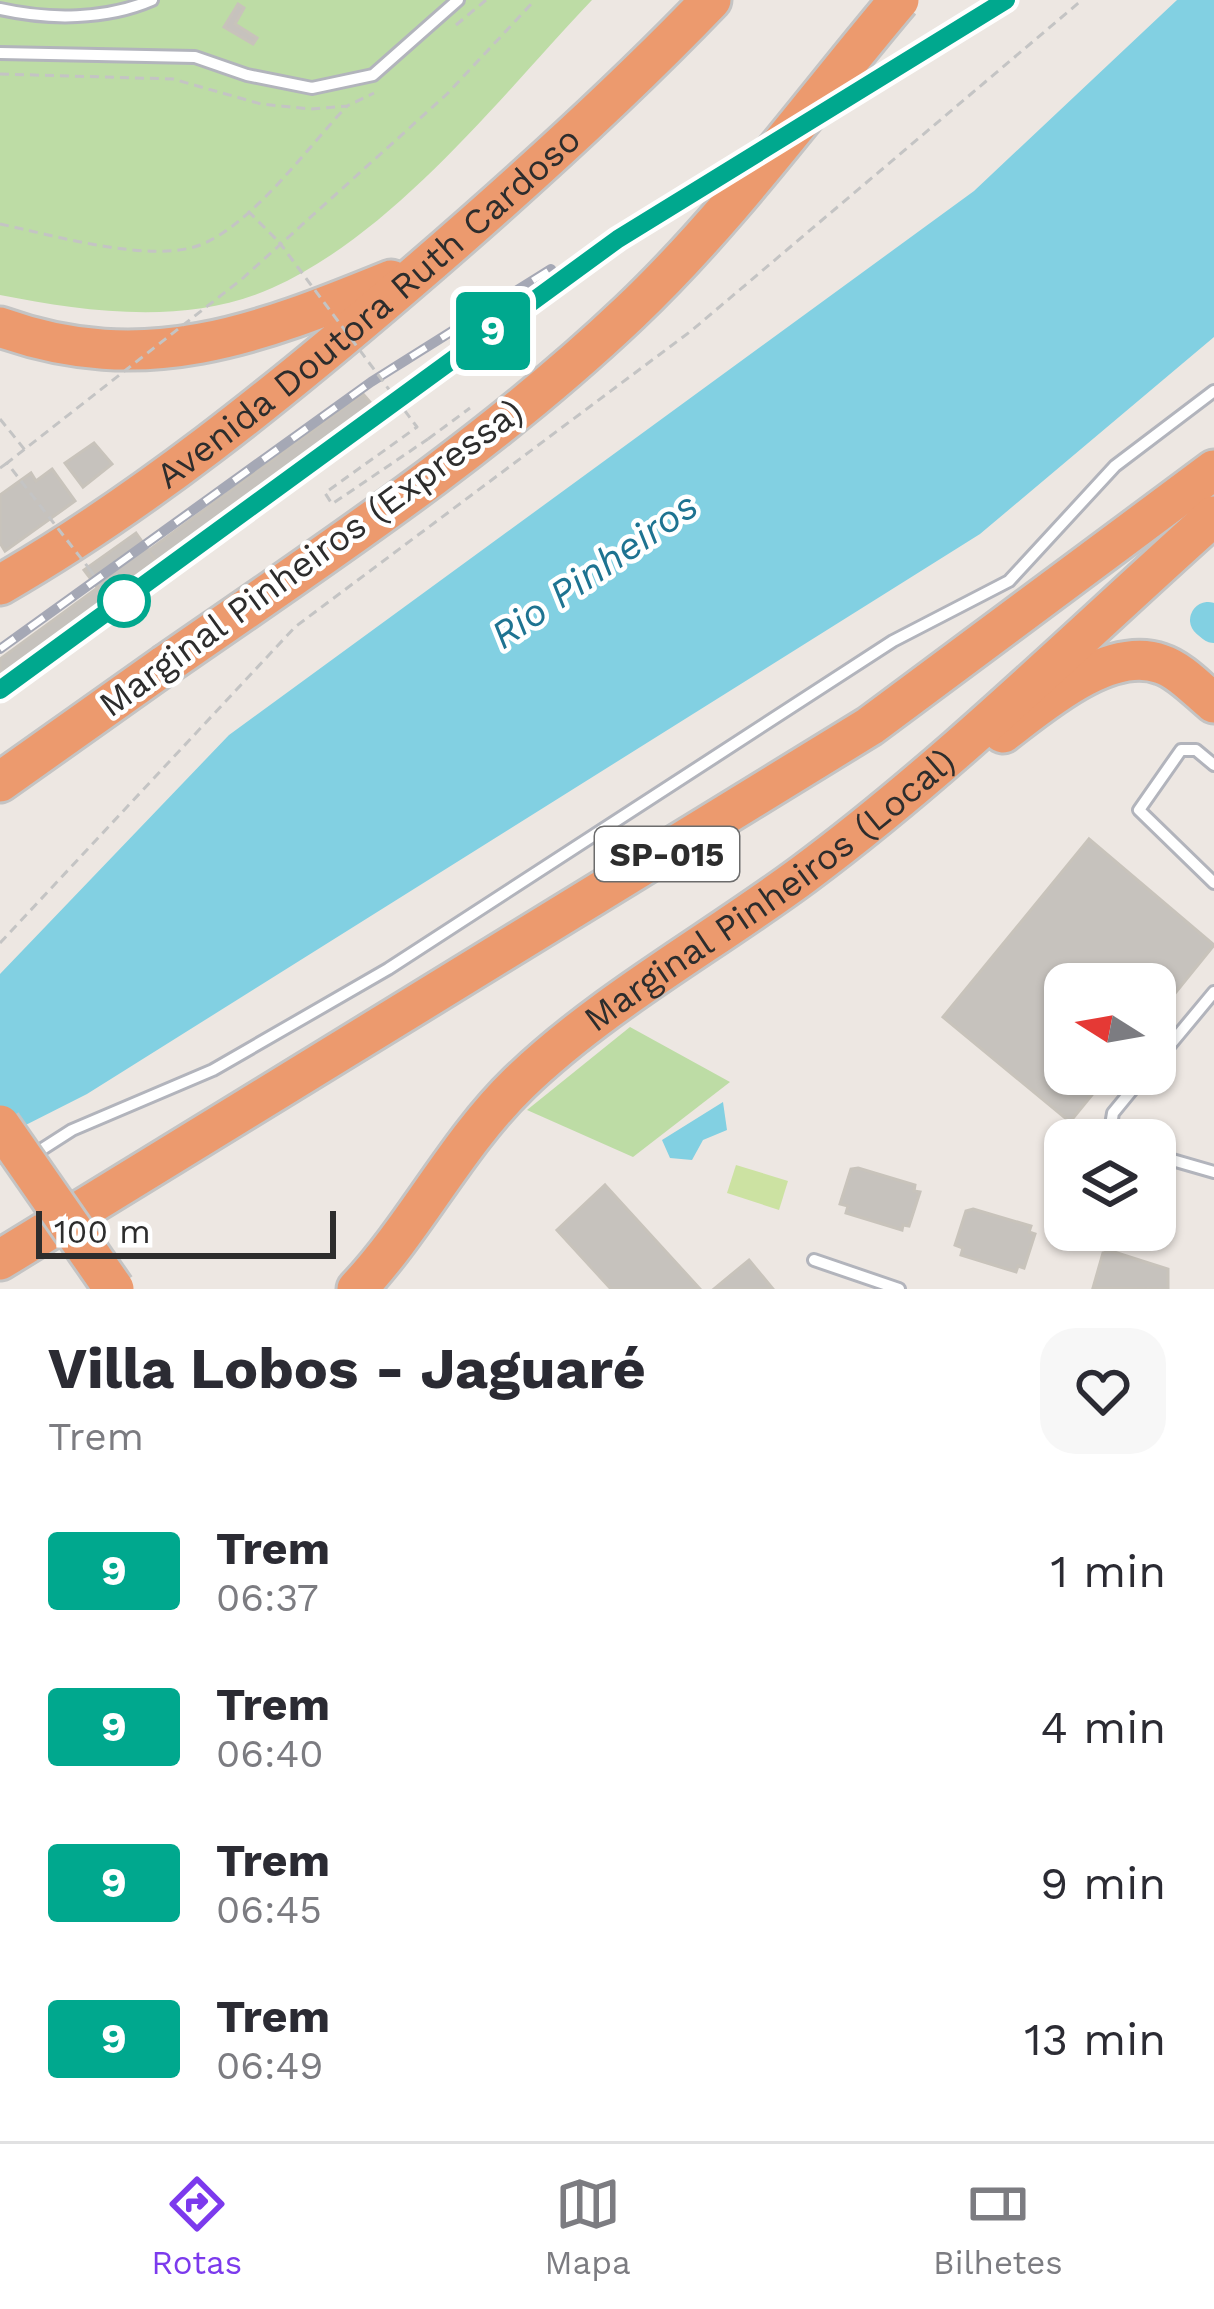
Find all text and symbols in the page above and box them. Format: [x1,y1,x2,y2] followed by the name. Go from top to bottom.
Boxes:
[148,118,589,497] street label: Avenida Doutora Ruth Cardoso
[454,292,532,370] line badge: 9
[480,306,506,355] text: 9
[91,390,531,726] street label: Marginal Pinheiros (Expressa)
[482,482,706,658] water label: Rio Pinheiros
[99,576,149,626] unlabelled marker
[576,740,963,1040] street label: Marginal Pinheiros (Local)
[595,827,739,881] road number: SP-015
[1044,963,1176,1095] north arrow
[1044,963,1176,1251] map controls
[1044,1119,1176,1251] button: layers
[36,1205,336,1258] scale bar
[54,1212,151,1251] text: 100 m
[1040,1328,1166,1454] button: heart
[48,1335,646,1402] text: Villa Lobos - Jaguaré
[48,1414,144,1459] text: Trem
[216,1522,330,1575] text: Trem
[1050,1545,1166,1598] text: 1 min
[101,1546,127,1595] text: 9
[216,1575,319,1620] text: 06:37
[216,1678,330,1731] text: Trem
[1040,1701,1166,1754] text: 4 min
[101,1702,127,1751] text: 9
[216,1731,324,1776] text: 06:40
[216,1834,330,1887] text: Trem
[1040,1857,1166,1910] text: 9 min
[101,1858,127,1907] text: 9
[216,1887,322,1932] text: 06:45
[216,1990,330,2043] text: Trem
[1024,2013,1166,2066] text: 13 min
[101,2014,127,2063] text: 9
[216,2043,323,2088] text: 06:49
[151,2171,242,2282] tab: Rotas
[545,2171,631,2282] tab: Mapa
[933,2171,1063,2282] tab: Bilhetes

